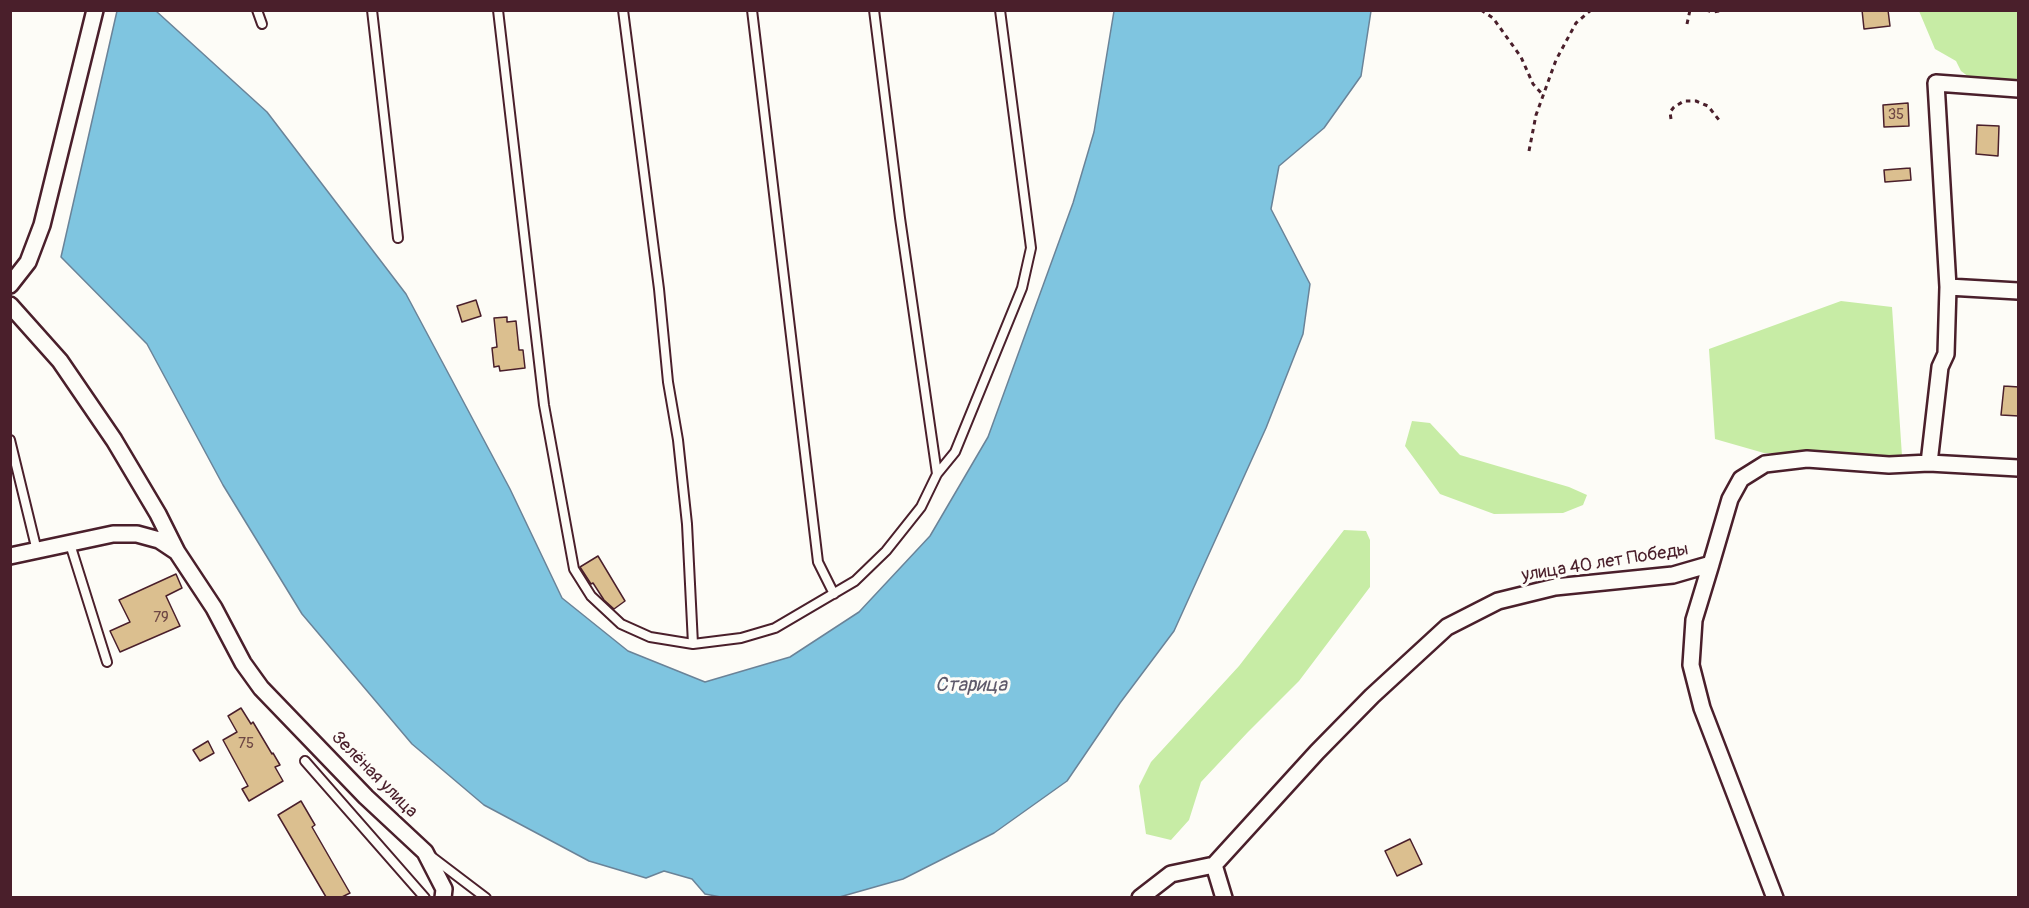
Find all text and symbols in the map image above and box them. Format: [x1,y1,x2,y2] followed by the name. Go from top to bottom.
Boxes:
[1888,106,1904,124] house number: 35
[1520,539,1690,587] street label: улица 40 лет Победы
[153,609,169,627] house number: 79
[935,674,1007,698] water label: Старица
[326,727,422,823] street label: Зелёная улица
[238,735,254,753] house number: 75

